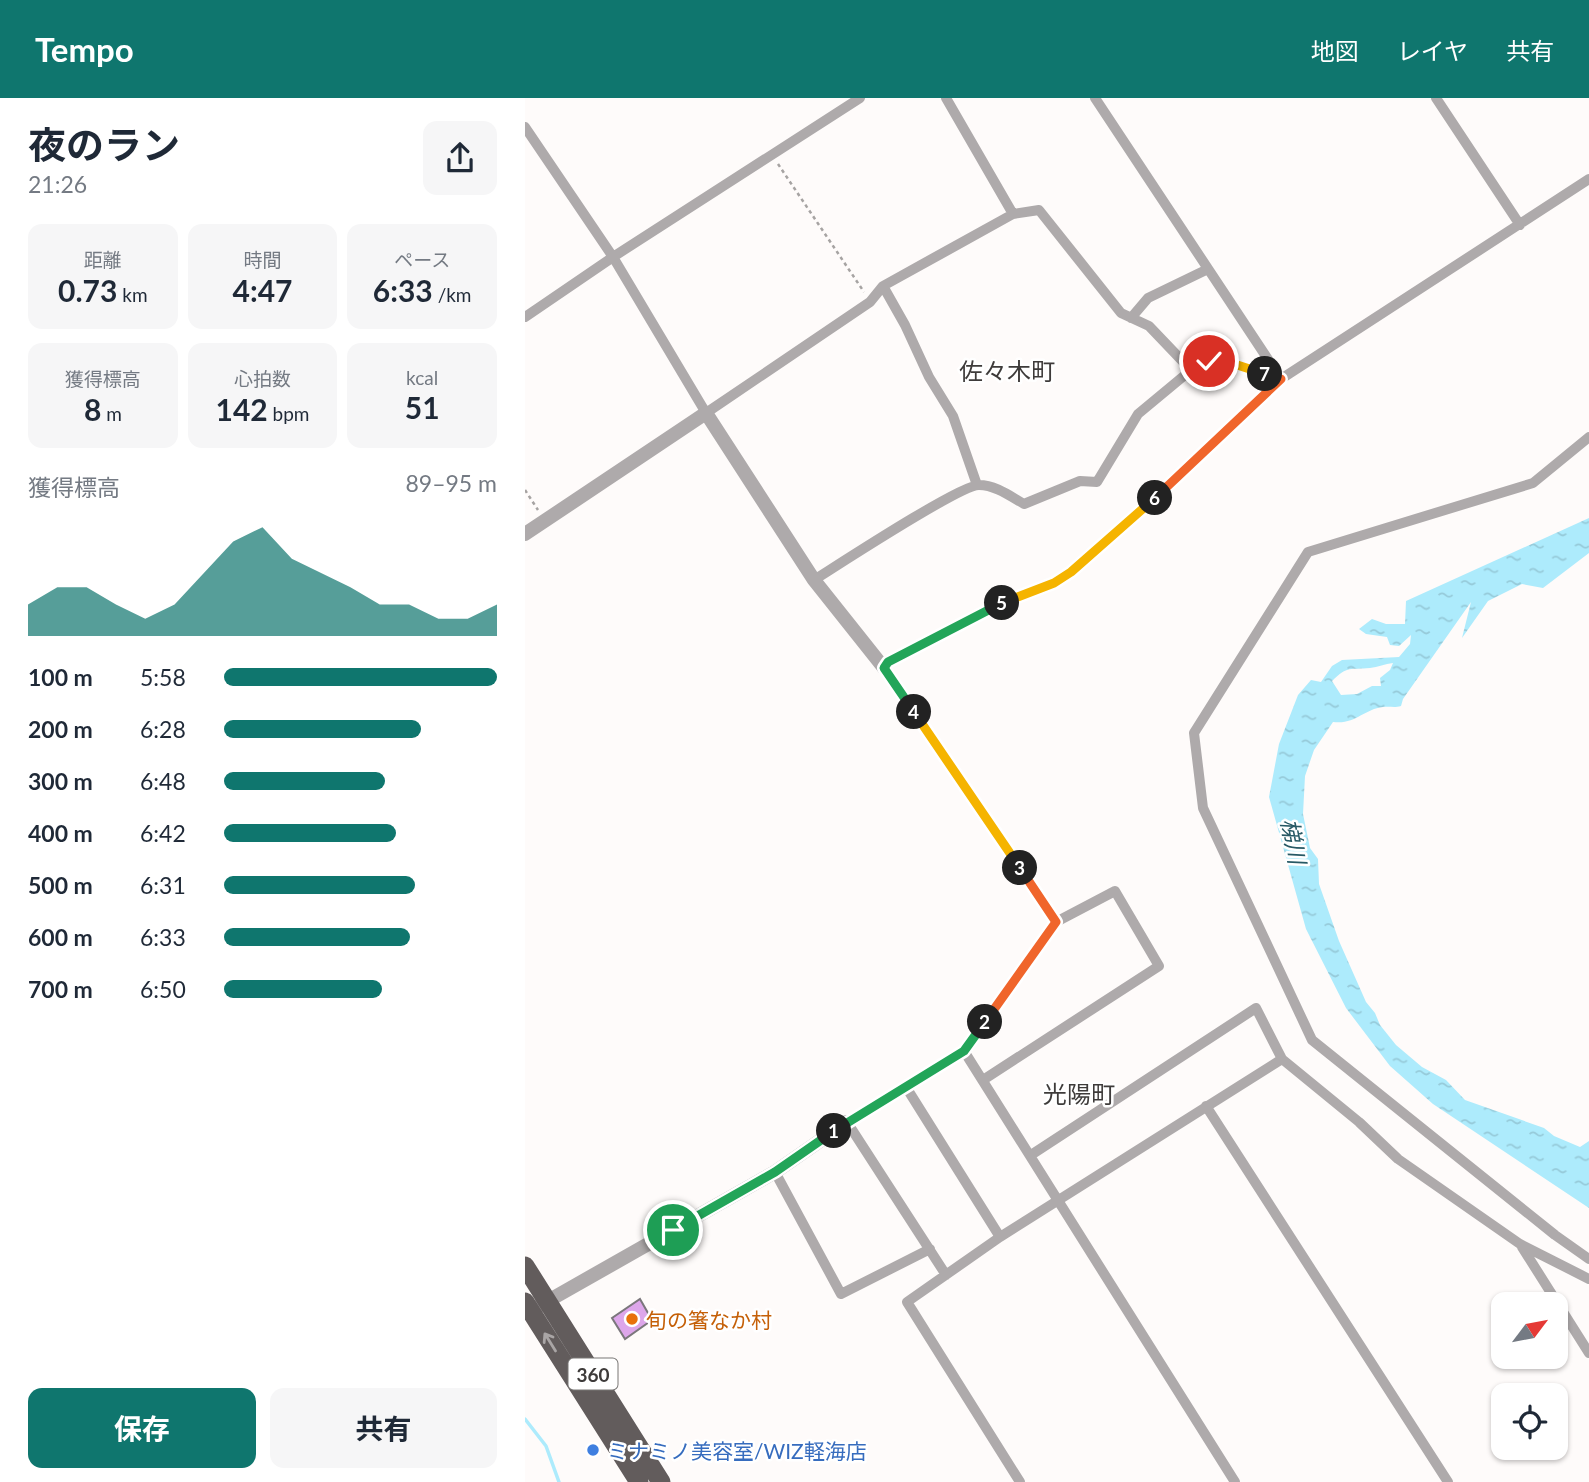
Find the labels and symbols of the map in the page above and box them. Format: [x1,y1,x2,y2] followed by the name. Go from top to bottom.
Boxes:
[1179,331,1239,391] pin
[959,356,1055,385] district label: 佐々木町
[1247,356,1283,392] pin: 7
[1137,480,1173,516] pin: 6
[985,586,1019,620] pin: 5
[897,694,931,730] pin: 4
[1276,816,1313,869] water label: 梯川
[1002,850,1037,886] pin: 3
[967,1004,1002,1040] pin: 2
[1043,1079,1115,1108] district label: 光陽町
[817,1114,851,1148] pin: 1
[643,1200,703,1260] pin
[1491,1292,1568,1368] north arrow
[646,1307,772,1332] place label: 旬の箸なか村
[624,1311,640,1327] marker: 旬の箸なか村
[542,1332,556,1352] one-way arrow
[568,1358,617,1390] road number: 360
[607,1438,867,1463] place label: ミナミノ美容室/WIZ軽海店
[585,1442,601,1458] marker: ミナミノ美容室/WIZ軽海店

